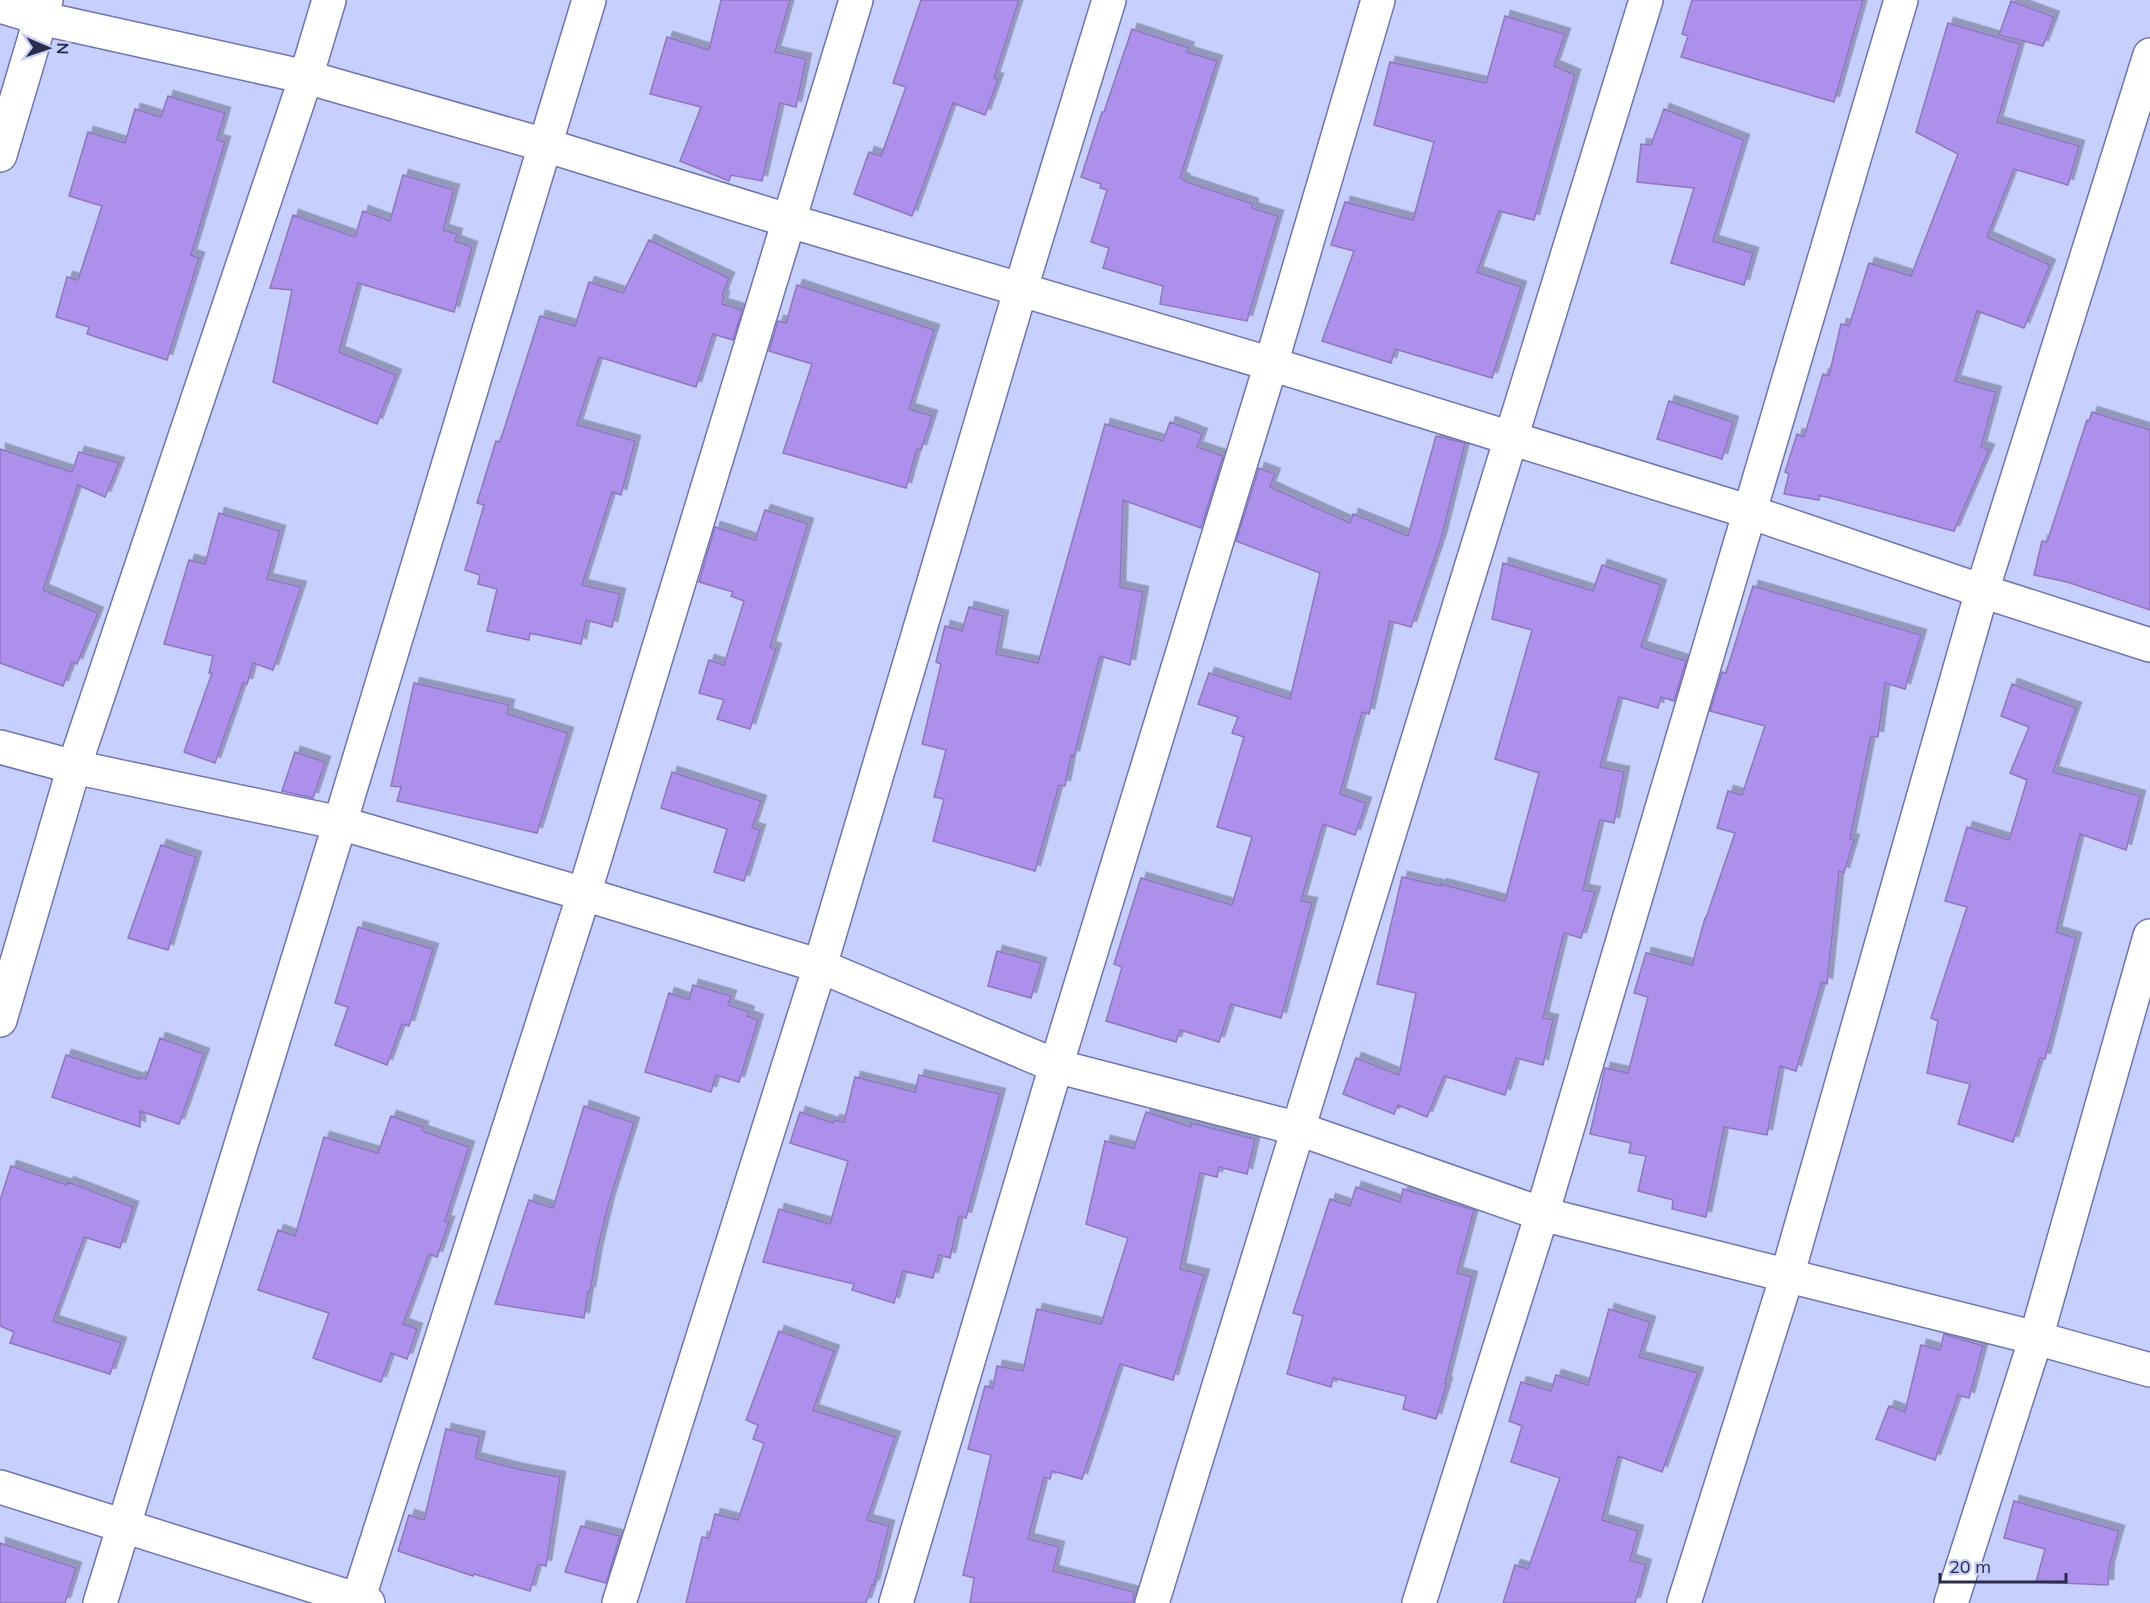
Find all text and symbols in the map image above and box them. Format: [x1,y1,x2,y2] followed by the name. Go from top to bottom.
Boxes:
[18,18,78,78] north arrow
[53,42,73,55] text: N
[1940,1546,2066,1584] scale bar
[1949,1555,1991,1578] text: 20 m

